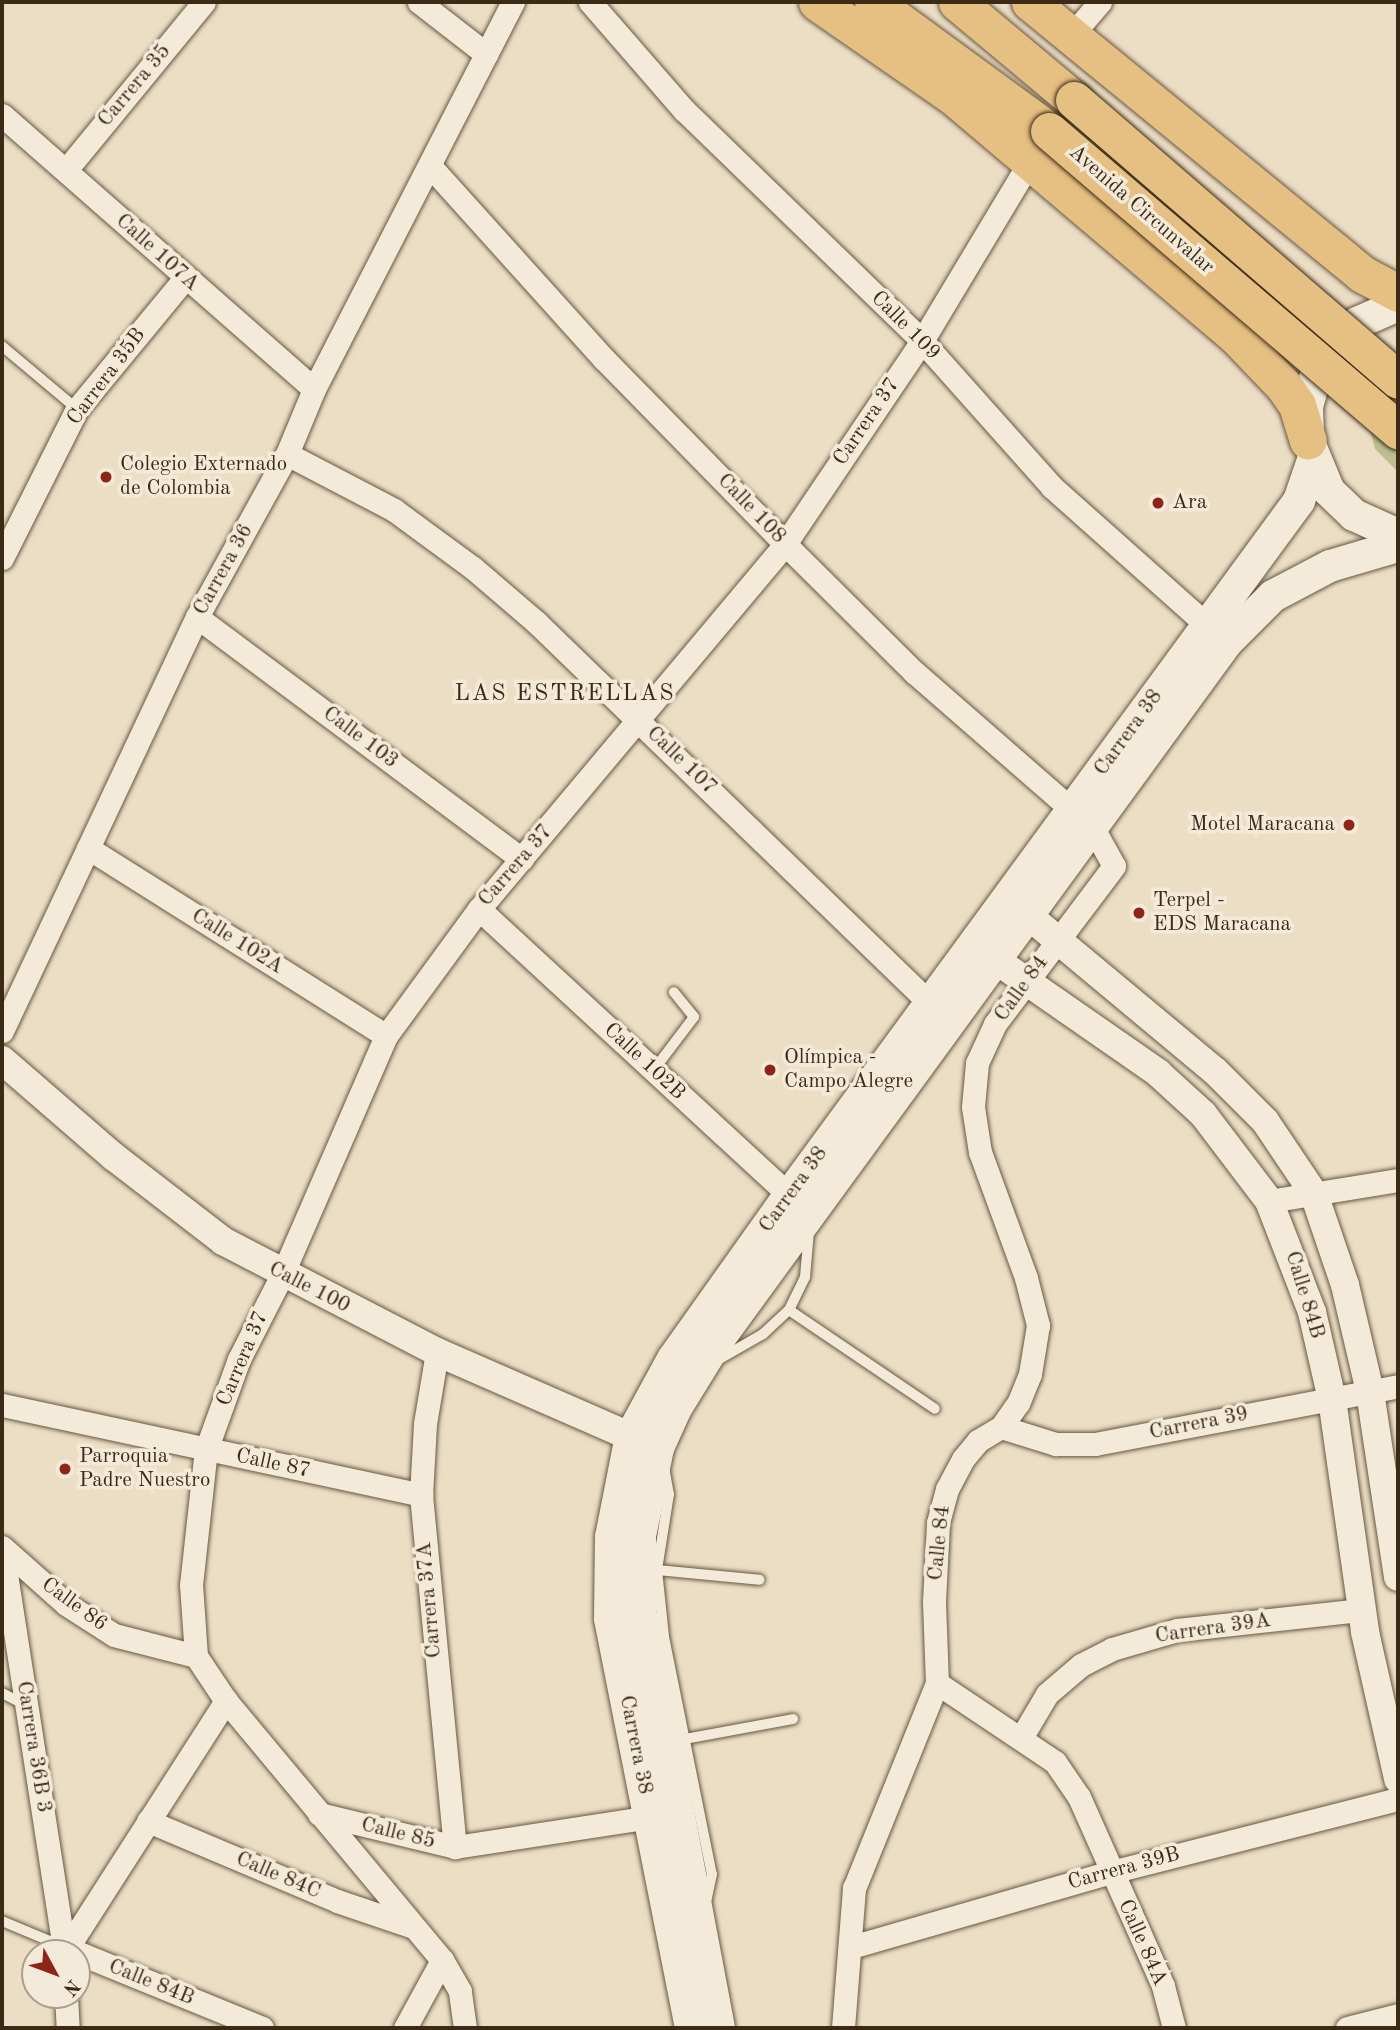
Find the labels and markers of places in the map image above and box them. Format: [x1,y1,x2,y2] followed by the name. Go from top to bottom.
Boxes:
[120,452,287,502] place label: Colegio Externado de Colombia
[98,469,114,485] marker: Colegio Externado de Colombia
[1172,490,1207,516] place label: Ara
[1150,495,1166,511] marker: Ara
[1190,812,1335,838] place label: Motel Maracana
[1341,817,1357,833] marker: Motel Maracana
[1153,888,1291,938] place label: Terpel - EDS Maracana
[1131,905,1147,921] marker: Terpel - EDS Maracana
[784,1045,913,1095] place label: Olímpica - Campo Alegre
[762,1062,778,1078] marker: Olímpica - Campo Alegre
[79,1444,210,1494] place label: Parroquia Padre Nuestro
[57,1461,73,1477] marker: Parroquia Padre Nuestro

